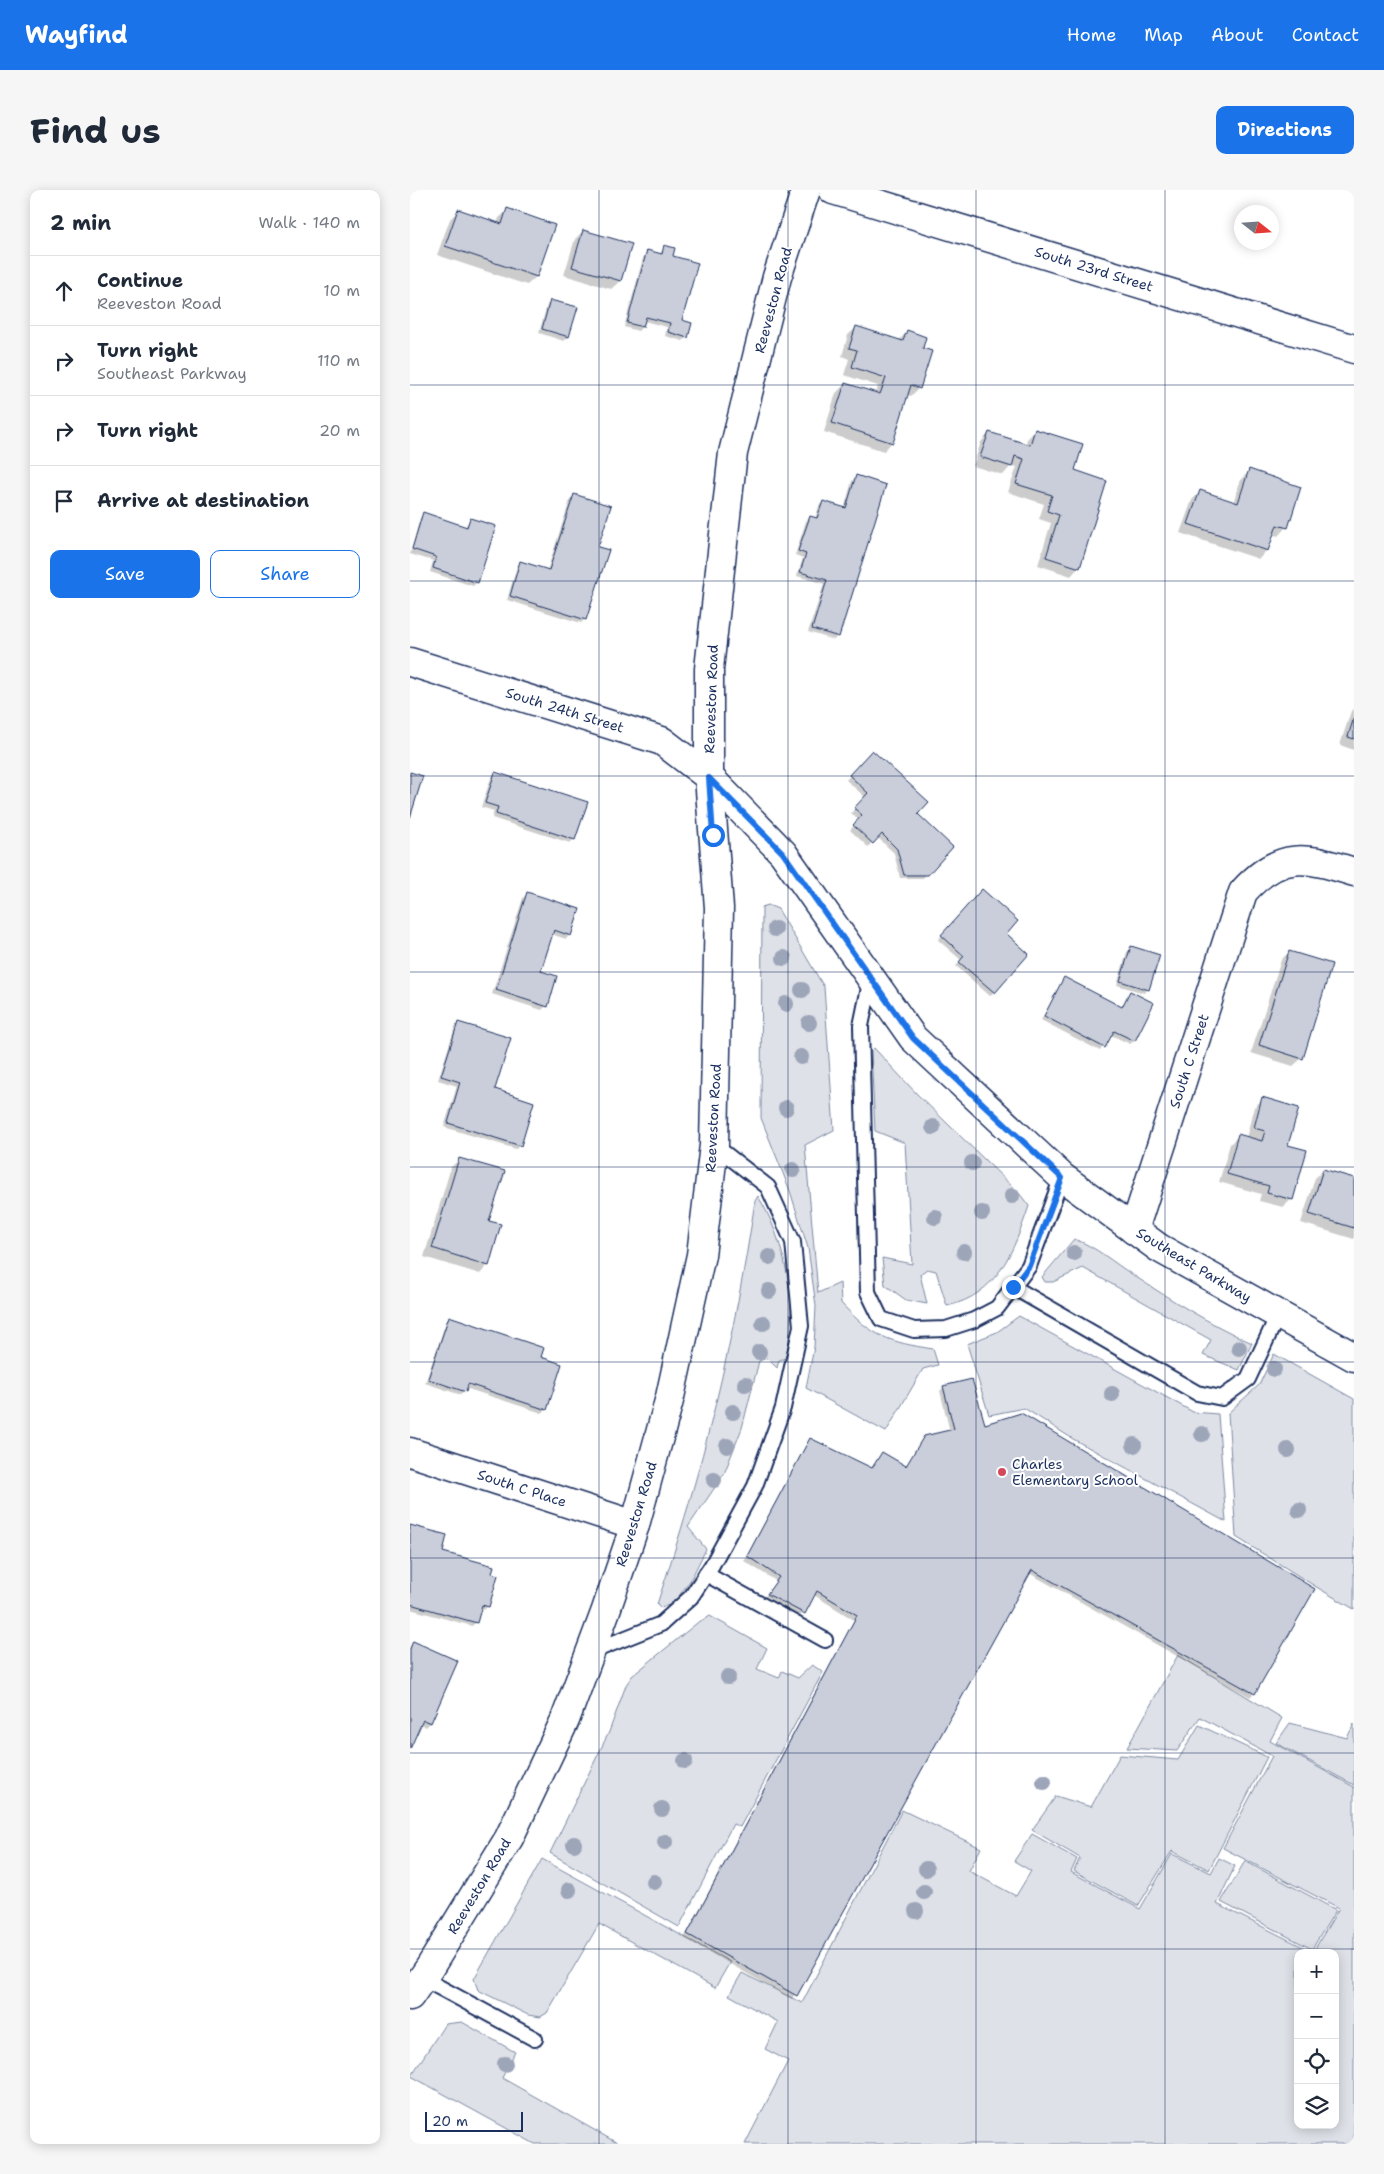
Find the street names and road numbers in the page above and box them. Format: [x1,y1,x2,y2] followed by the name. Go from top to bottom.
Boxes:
[1033,242,1155,296] street label: South 23rd Street
[750,245,796,355] street label: Reeveston Road
[700,644,722,754] street label: Reeveston Road
[504,683,626,737] street label: South 24th Street
[1165,1012,1213,1110] street label: South C Street
[701,1063,725,1173] street label: Reeveston Road
[1133,1224,1255,1306] street label: Southeast Parkway
[611,1459,661,1569] street label: Reeveston Road
[475,1465,569,1511] street label: South C Place
[443,1835,515,1937] street label: Reeveston Road

